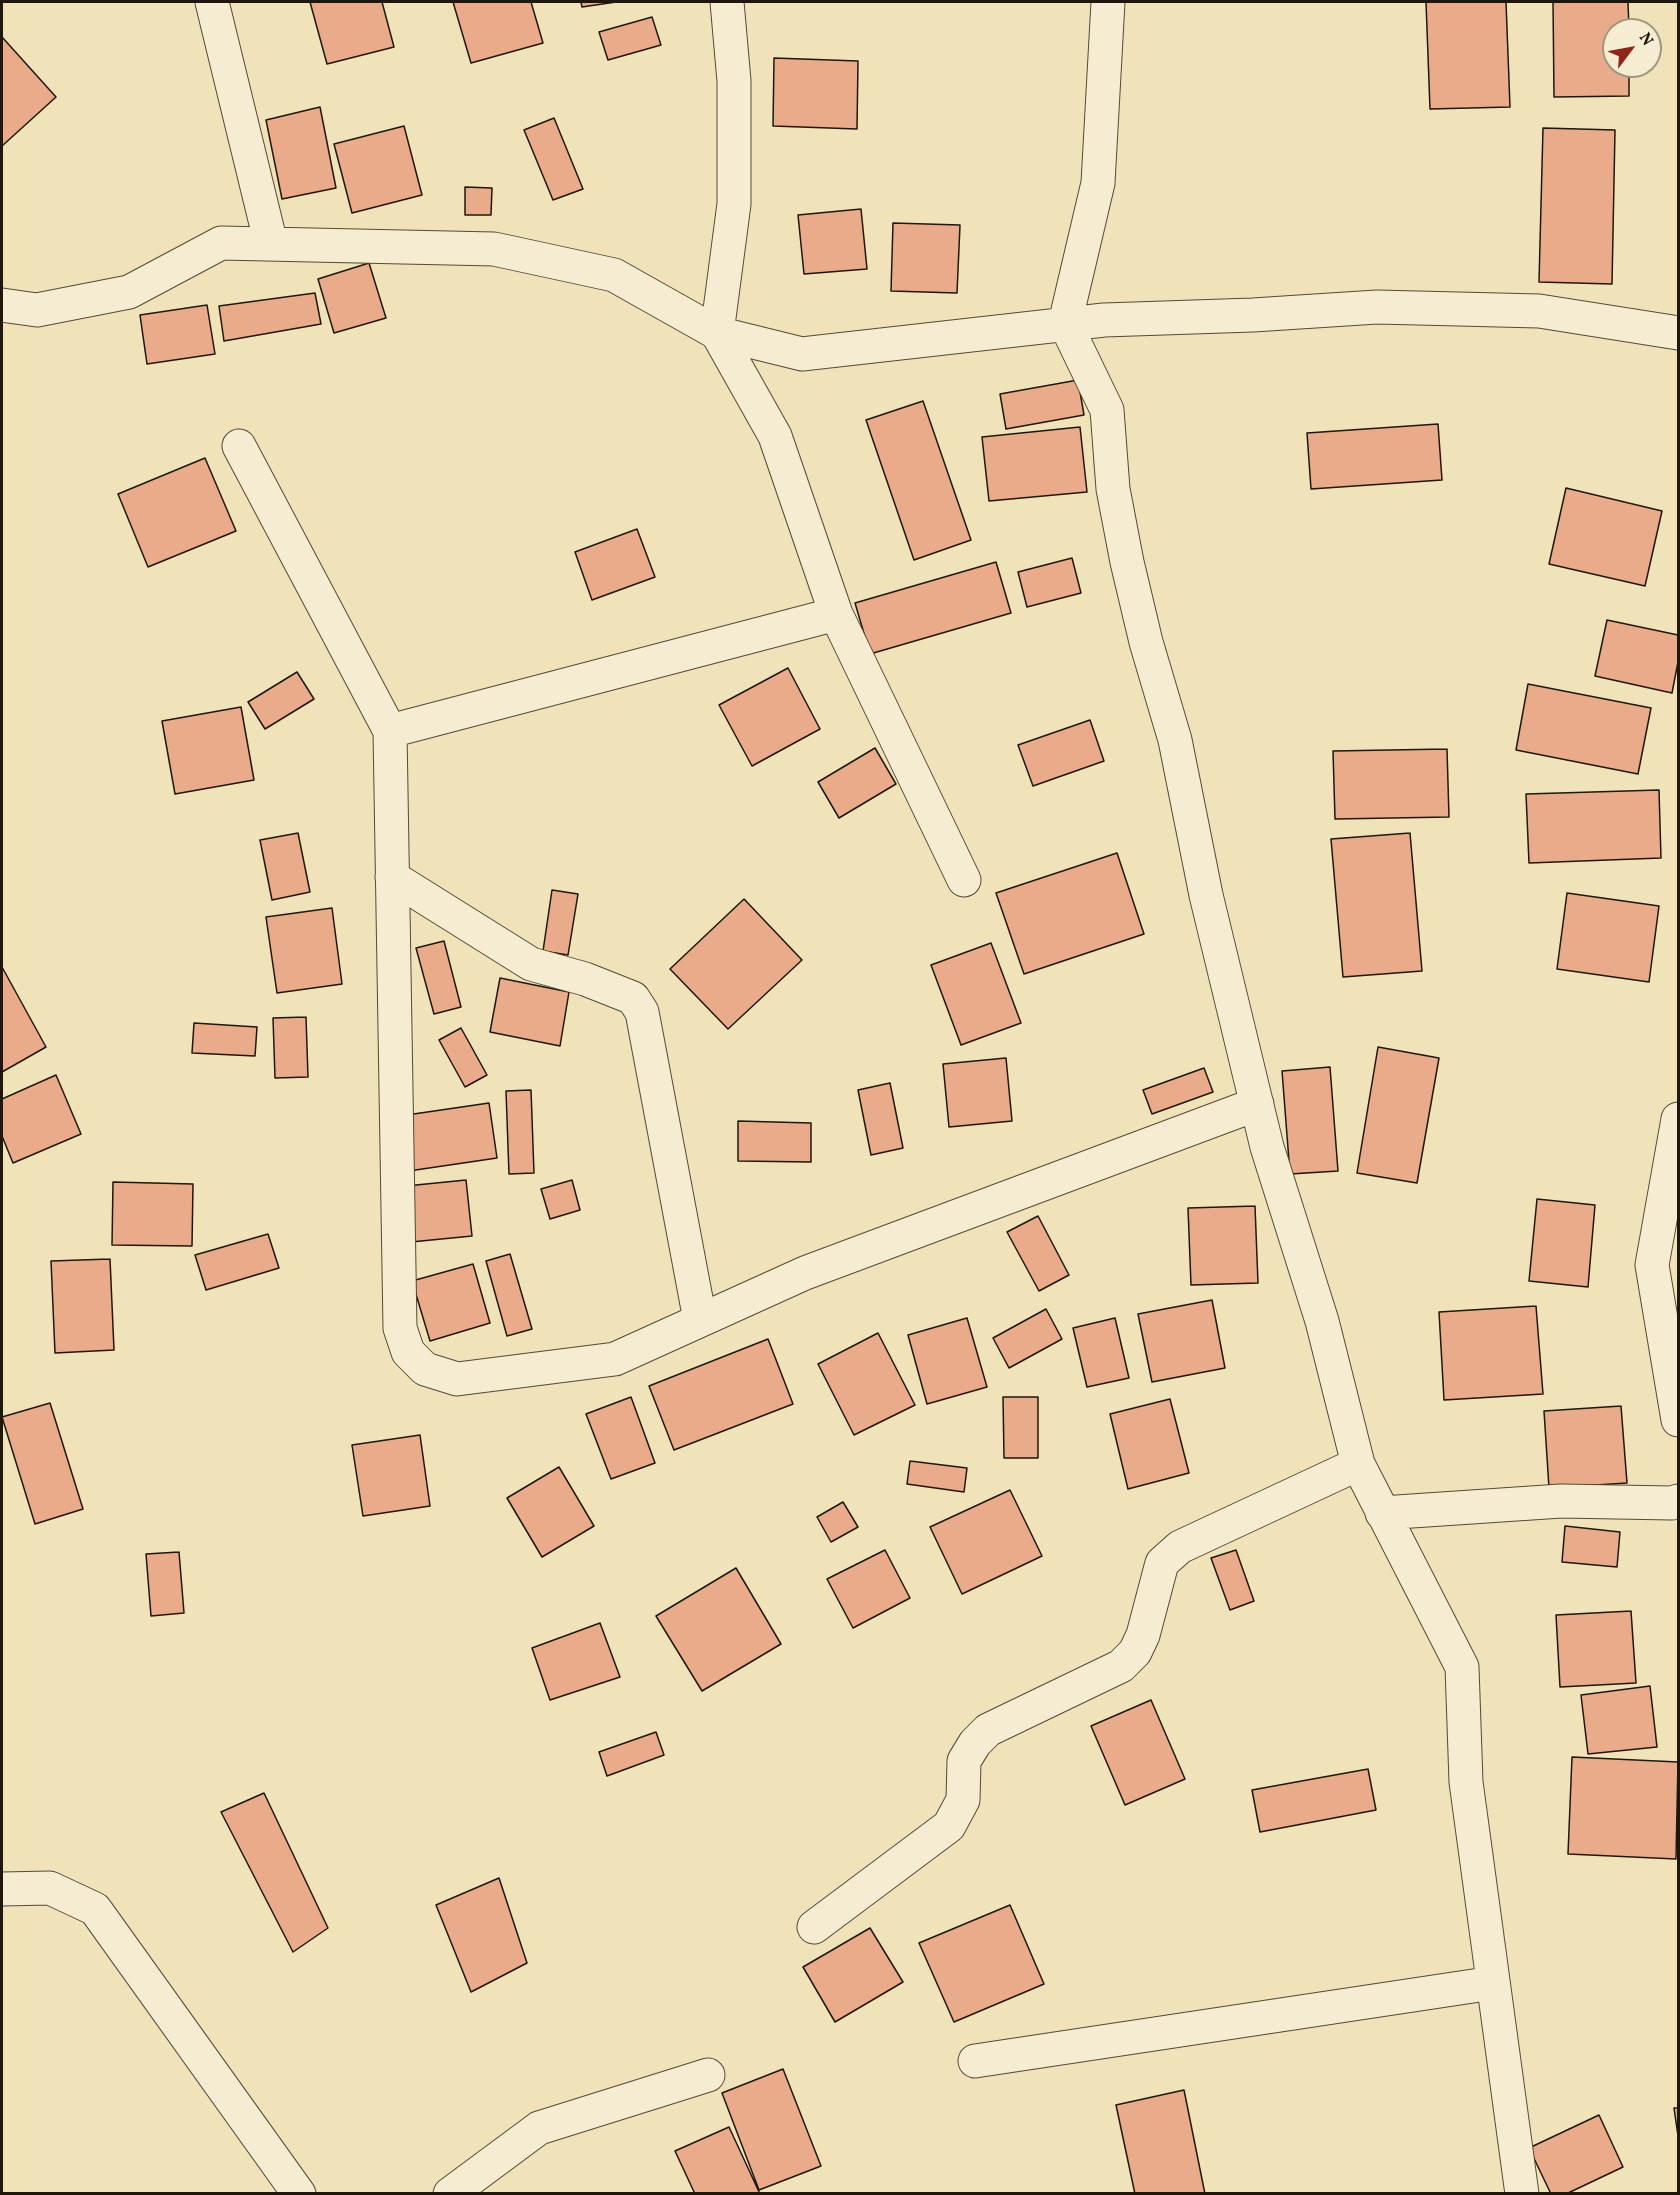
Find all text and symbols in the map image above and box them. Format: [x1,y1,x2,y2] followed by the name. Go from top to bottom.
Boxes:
[1602,18,1662,78] north arrow
[1633,29,1658,50] text: N

